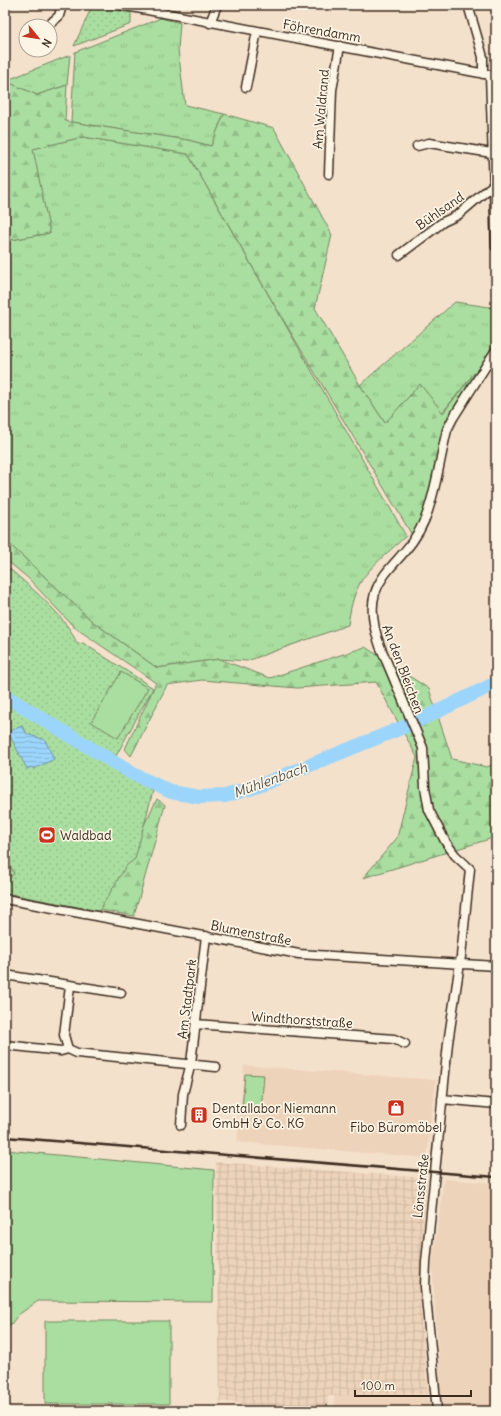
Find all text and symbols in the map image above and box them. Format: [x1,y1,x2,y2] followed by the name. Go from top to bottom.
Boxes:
[282,16,362,46] street label: Föhrendamm
[18,18,58,58] north arrow
[39,36,55,50] text: N
[309,68,333,150] street label: Am Waldrand
[413,188,468,234] street label: Bühlsand
[378,622,428,716] street label: An den Bleichen
[231,758,310,802] water label: Mühlenbach
[37,825,57,845] sports icon: Waldbad
[60,827,112,844] place label: Waldbad
[209,917,293,949] street label: Blumenstraße
[174,958,200,1040] street label: Am Stadtpark
[251,1008,353,1032] street label: Windthorststraße
[386,1098,406,1118] shop icon: Fibo Büromöbel
[212,1100,337,1132] place label: Dentallabor Niemann GmbH & Co. KG
[189,1105,209,1125] building icon: Dentallabor Niemann GmbH & Co. KG
[350,1119,442,1136] place label: Fibo Büromöbel
[409,1153,433,1219] street label: Lönsstraße
[355,1372,471,1398] scale bar
[361,1378,395,1393] text: 100 m

